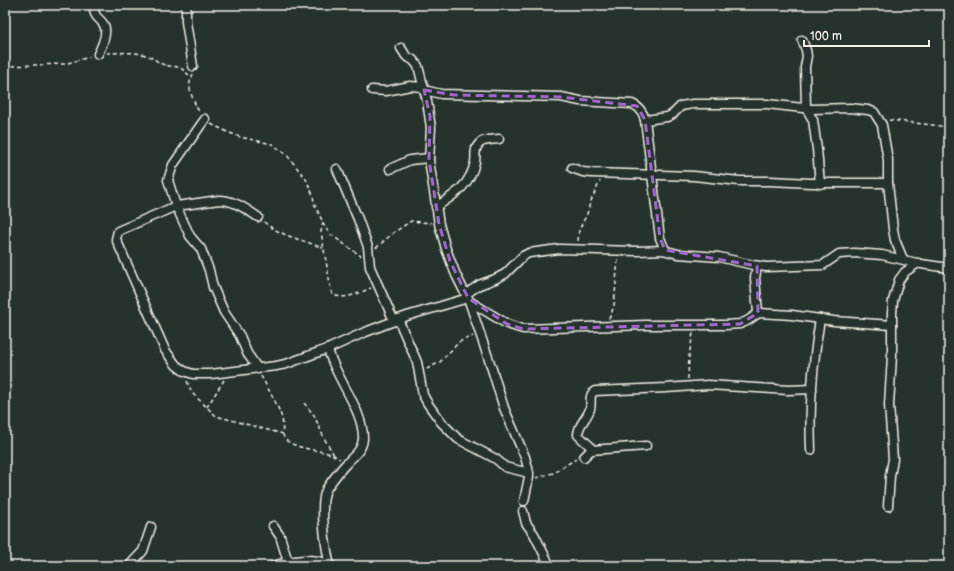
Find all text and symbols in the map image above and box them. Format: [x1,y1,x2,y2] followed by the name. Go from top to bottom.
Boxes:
[804,22,929,48] scale bar
[810,29,842,44] text: 100 m

